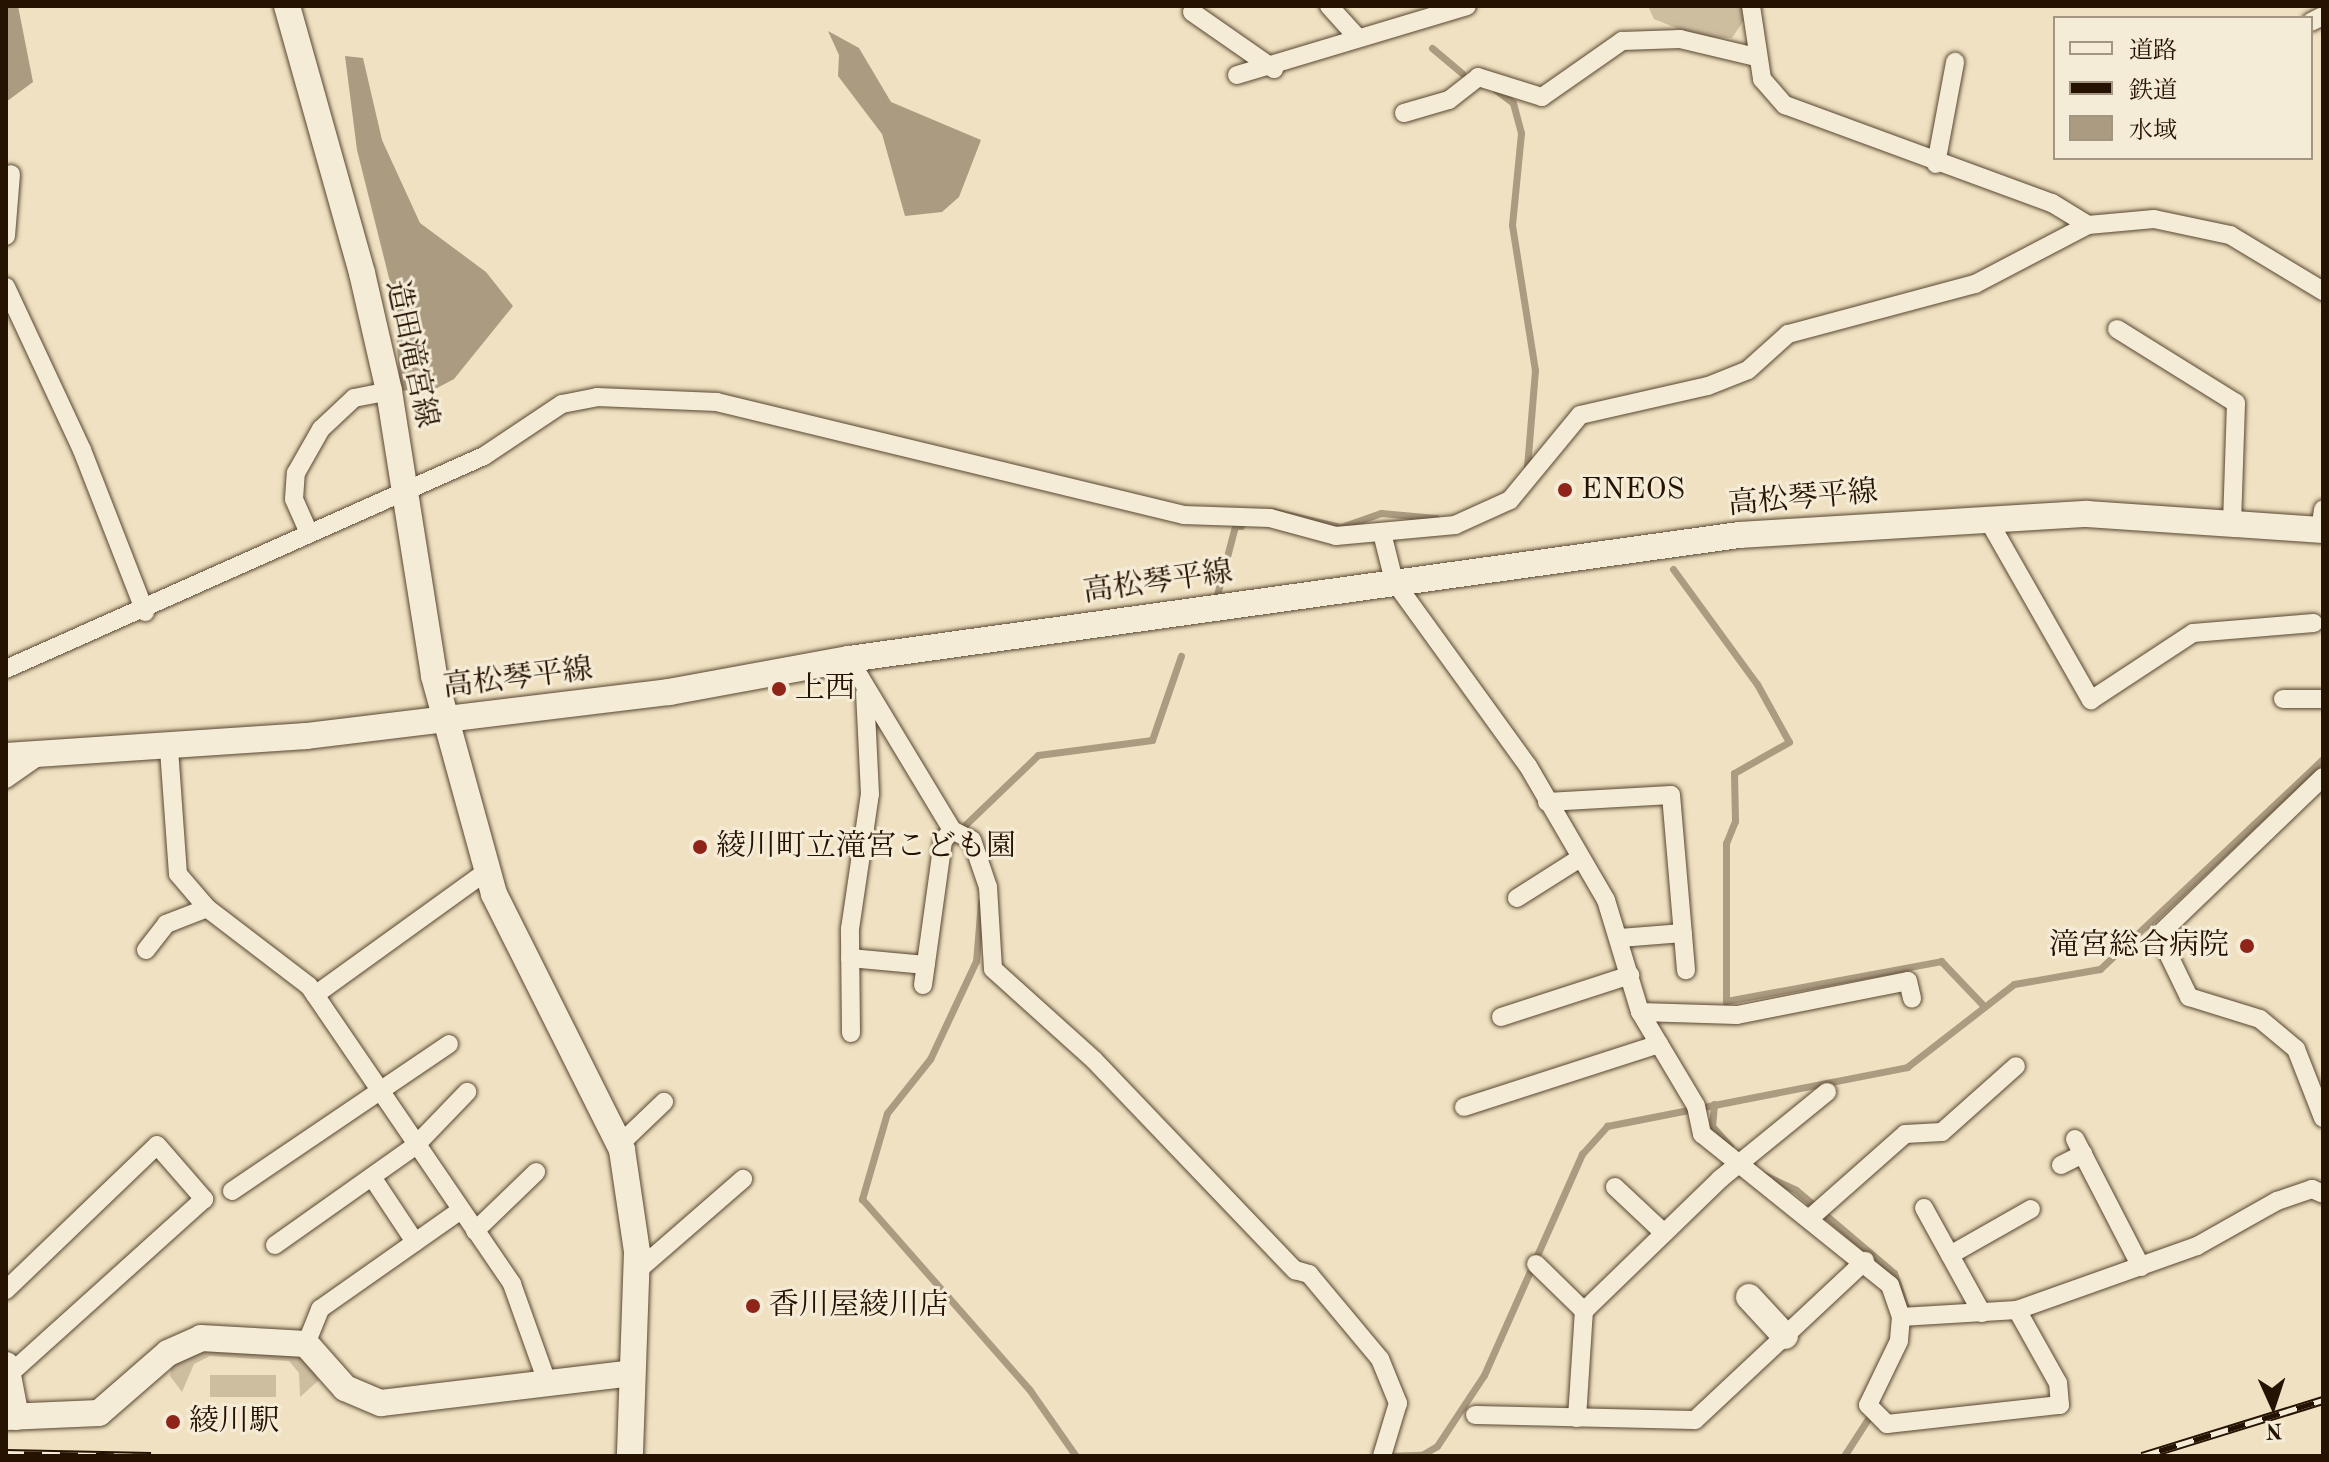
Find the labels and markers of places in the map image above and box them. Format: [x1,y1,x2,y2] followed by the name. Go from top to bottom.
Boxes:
[1581,472,1685,508] place label: ENEOS
[1556,481,1574,499] marker: ENEOS
[795,671,855,707] place label: 上西
[770,680,788,698] marker: 上西
[716,829,1016,865] place label: 綾川町立滝宮こども園
[691,838,709,856] marker: 綾川町立滝宮こども園
[2049,928,2229,964] place label: 滝宮総合病院
[2236,935,2258,957] marker: 滝宮総合病院
[769,1288,949,1324] place label: 香川屋綾川店
[744,1297,762,1315] marker: 香川屋綾川店
[189,1404,279,1440] place label: 綾川駅
[164,1413,182,1431] marker: 綾川駅

